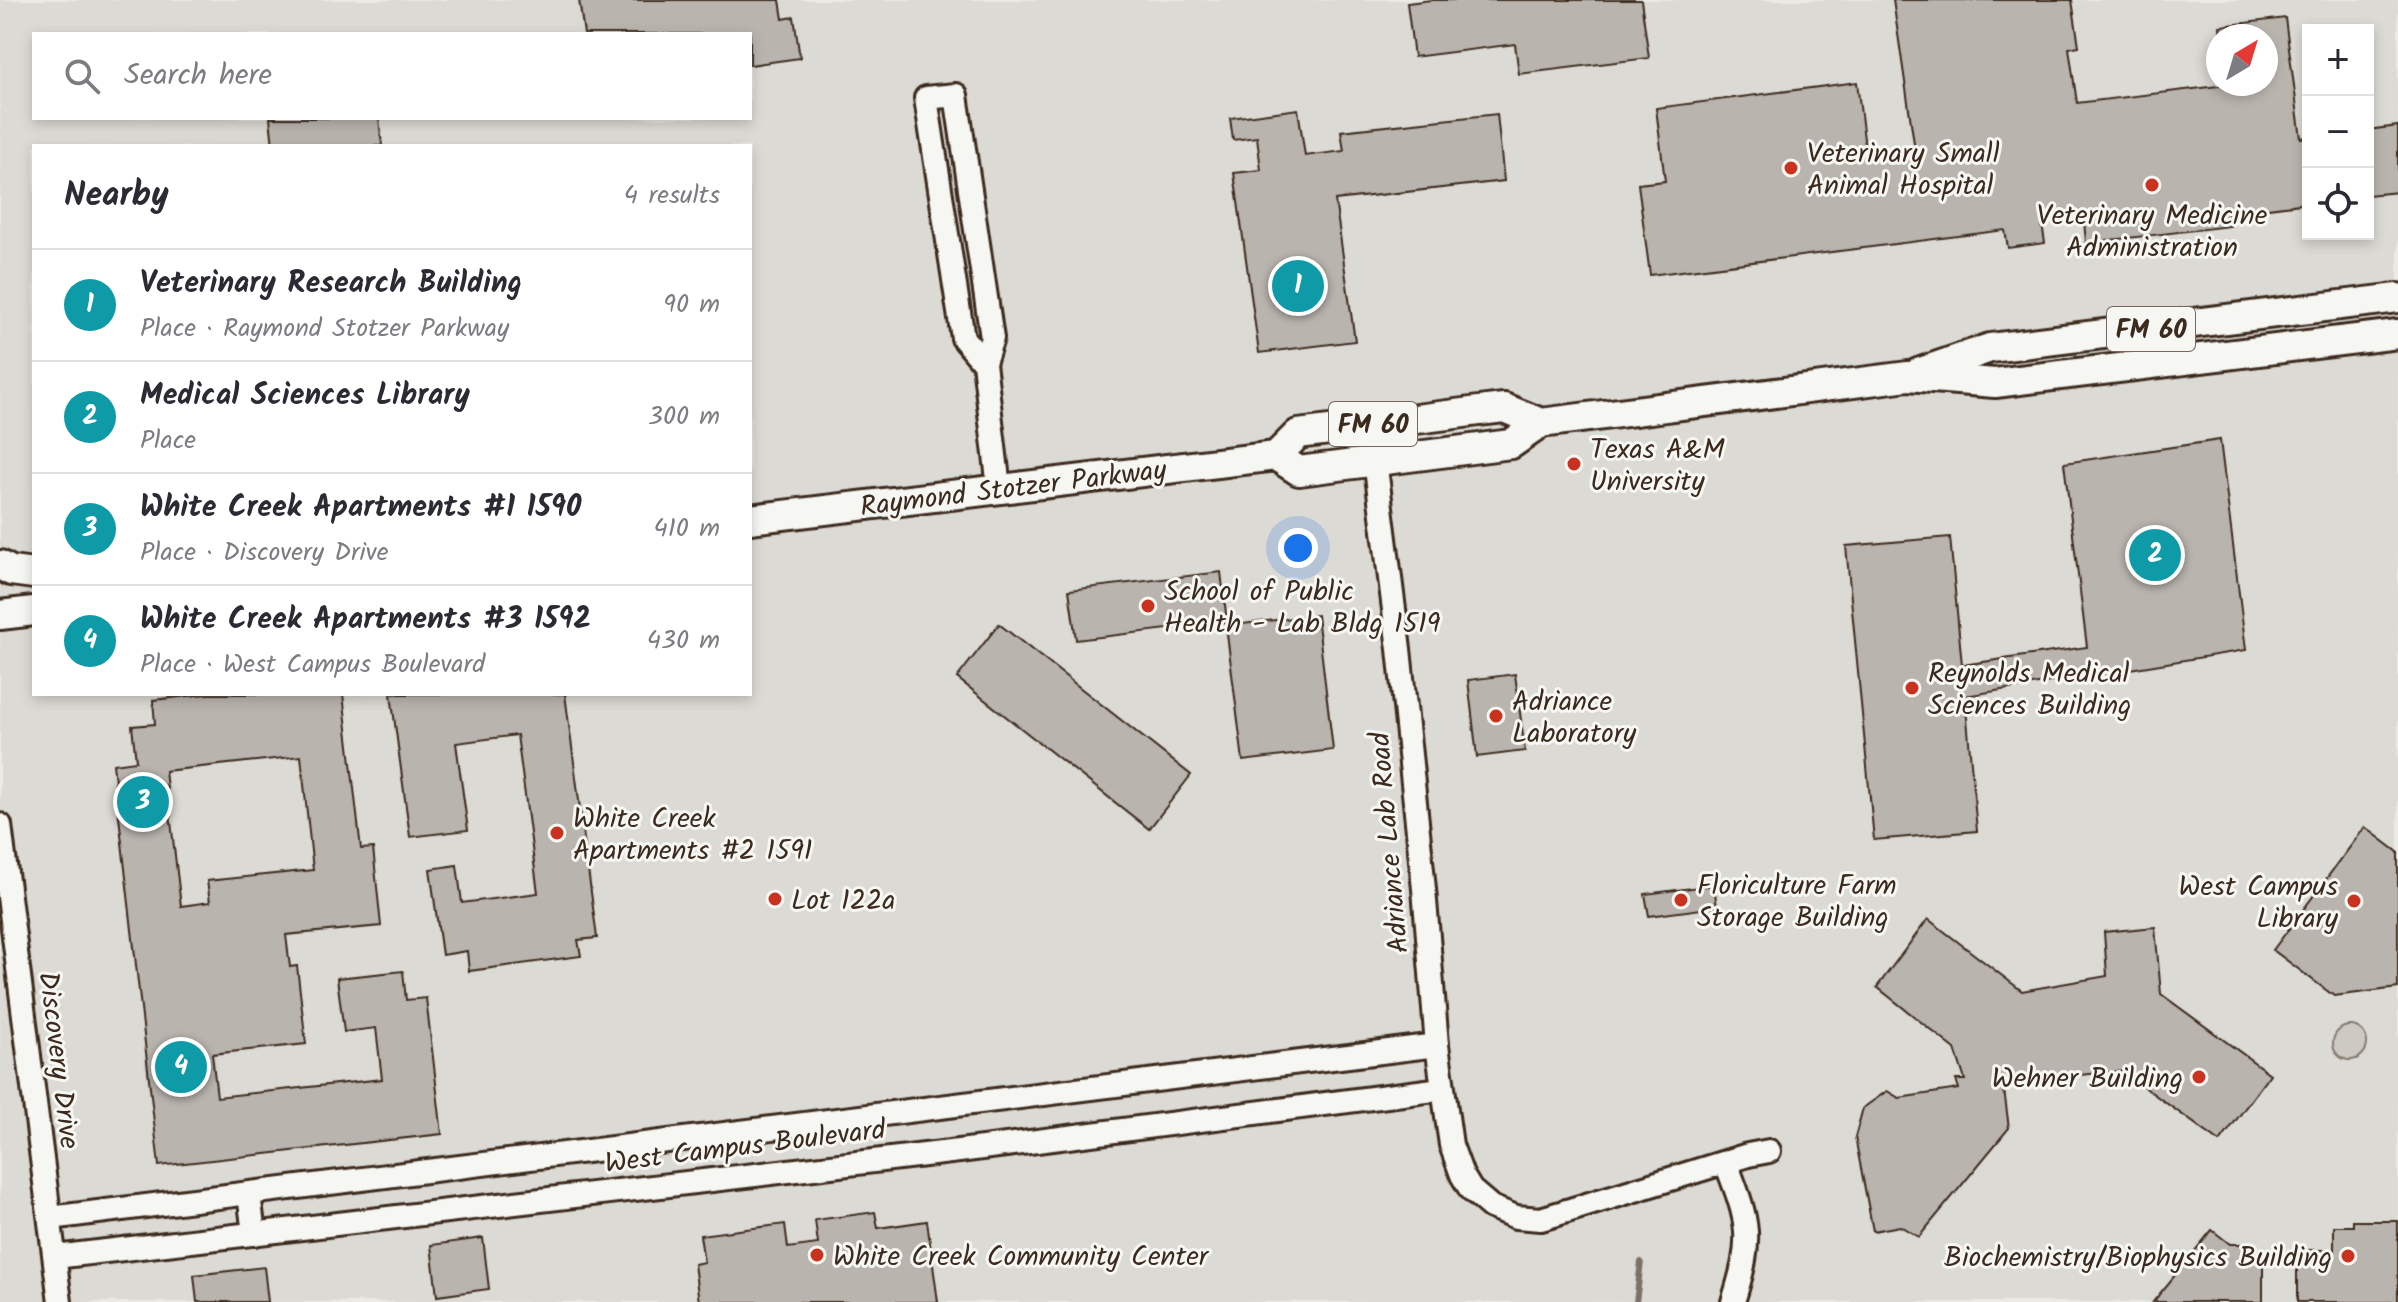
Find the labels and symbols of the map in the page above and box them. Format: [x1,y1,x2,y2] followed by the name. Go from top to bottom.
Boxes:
[2206,24,2278,96] north arrow
[1807,132,2000,209] place label: Veterinary Small Animal Hospital
[1782,159,1800,177] marker: Veterinary Small Animal Hospital
[2143,176,2161,194] marker: Veterinary Medicine Administration
[2037,194,2268,271] place label: Veterinary Medicine Administration
[1272,256,1324,316] pin: 1
[2107,307,2195,351] road number: FM 60
[1329,402,1417,446] road number: FM 60
[1590,428,1725,505] place label: Texas A&M University
[858,448,1170,531] street label: Raymond Stotzer Parkway
[1565,455,1583,473] marker: Texas A&M University
[2129,525,2181,585] pin: 2
[1278,528,1318,568] your location
[1164,570,1441,647] place label: School of Public Health - Lab Bldg 1519
[1139,597,1157,615] marker: School of Public Health - Lab Bldg 1519
[1928,652,2131,729] place label: Reynolds Medical Sciences Building
[1903,679,1921,697] marker: Reynolds Medical Sciences Building
[1512,680,1637,757] place label: Adriance Laboratory
[1487,707,1505,725] marker: Adriance Laboratory
[1358,729,1423,955] street label: Adriance Lab Road
[117,772,169,832] pin: 3
[573,797,813,874] place label: White Creek Apartments #2 1591
[548,824,566,842] marker: White Creek Apartments #2 1591
[1697,864,1897,941] place label: Floriculture Farm Storage Building
[2179,865,2339,942] place label: West Campus Library
[791,879,896,924] place label: Lot 122a
[766,890,784,908] marker: Lot 122a
[1672,891,1690,909] marker: Floriculture Farm Storage Building
[2345,892,2363,910] marker: West Campus Library
[24,969,91,1152] street label: Discovery Drive
[155,1037,207,1097] pin: 4
[1992,1057,2183,1102] place label: Wehner Building
[2190,1068,2208,1086] marker: Wehner Building
[602,1108,889,1187] street label: West Campus Boulevard
[833,1235,1210,1280] place label: White Creek Community Center
[1944,1236,2332,1281] place label: Biochemistry/Biophysics Building
[808,1246,826,1264] marker: White Creek Community Center
[2339,1247,2357,1265] marker: Biochemistry/Biophysics Building

